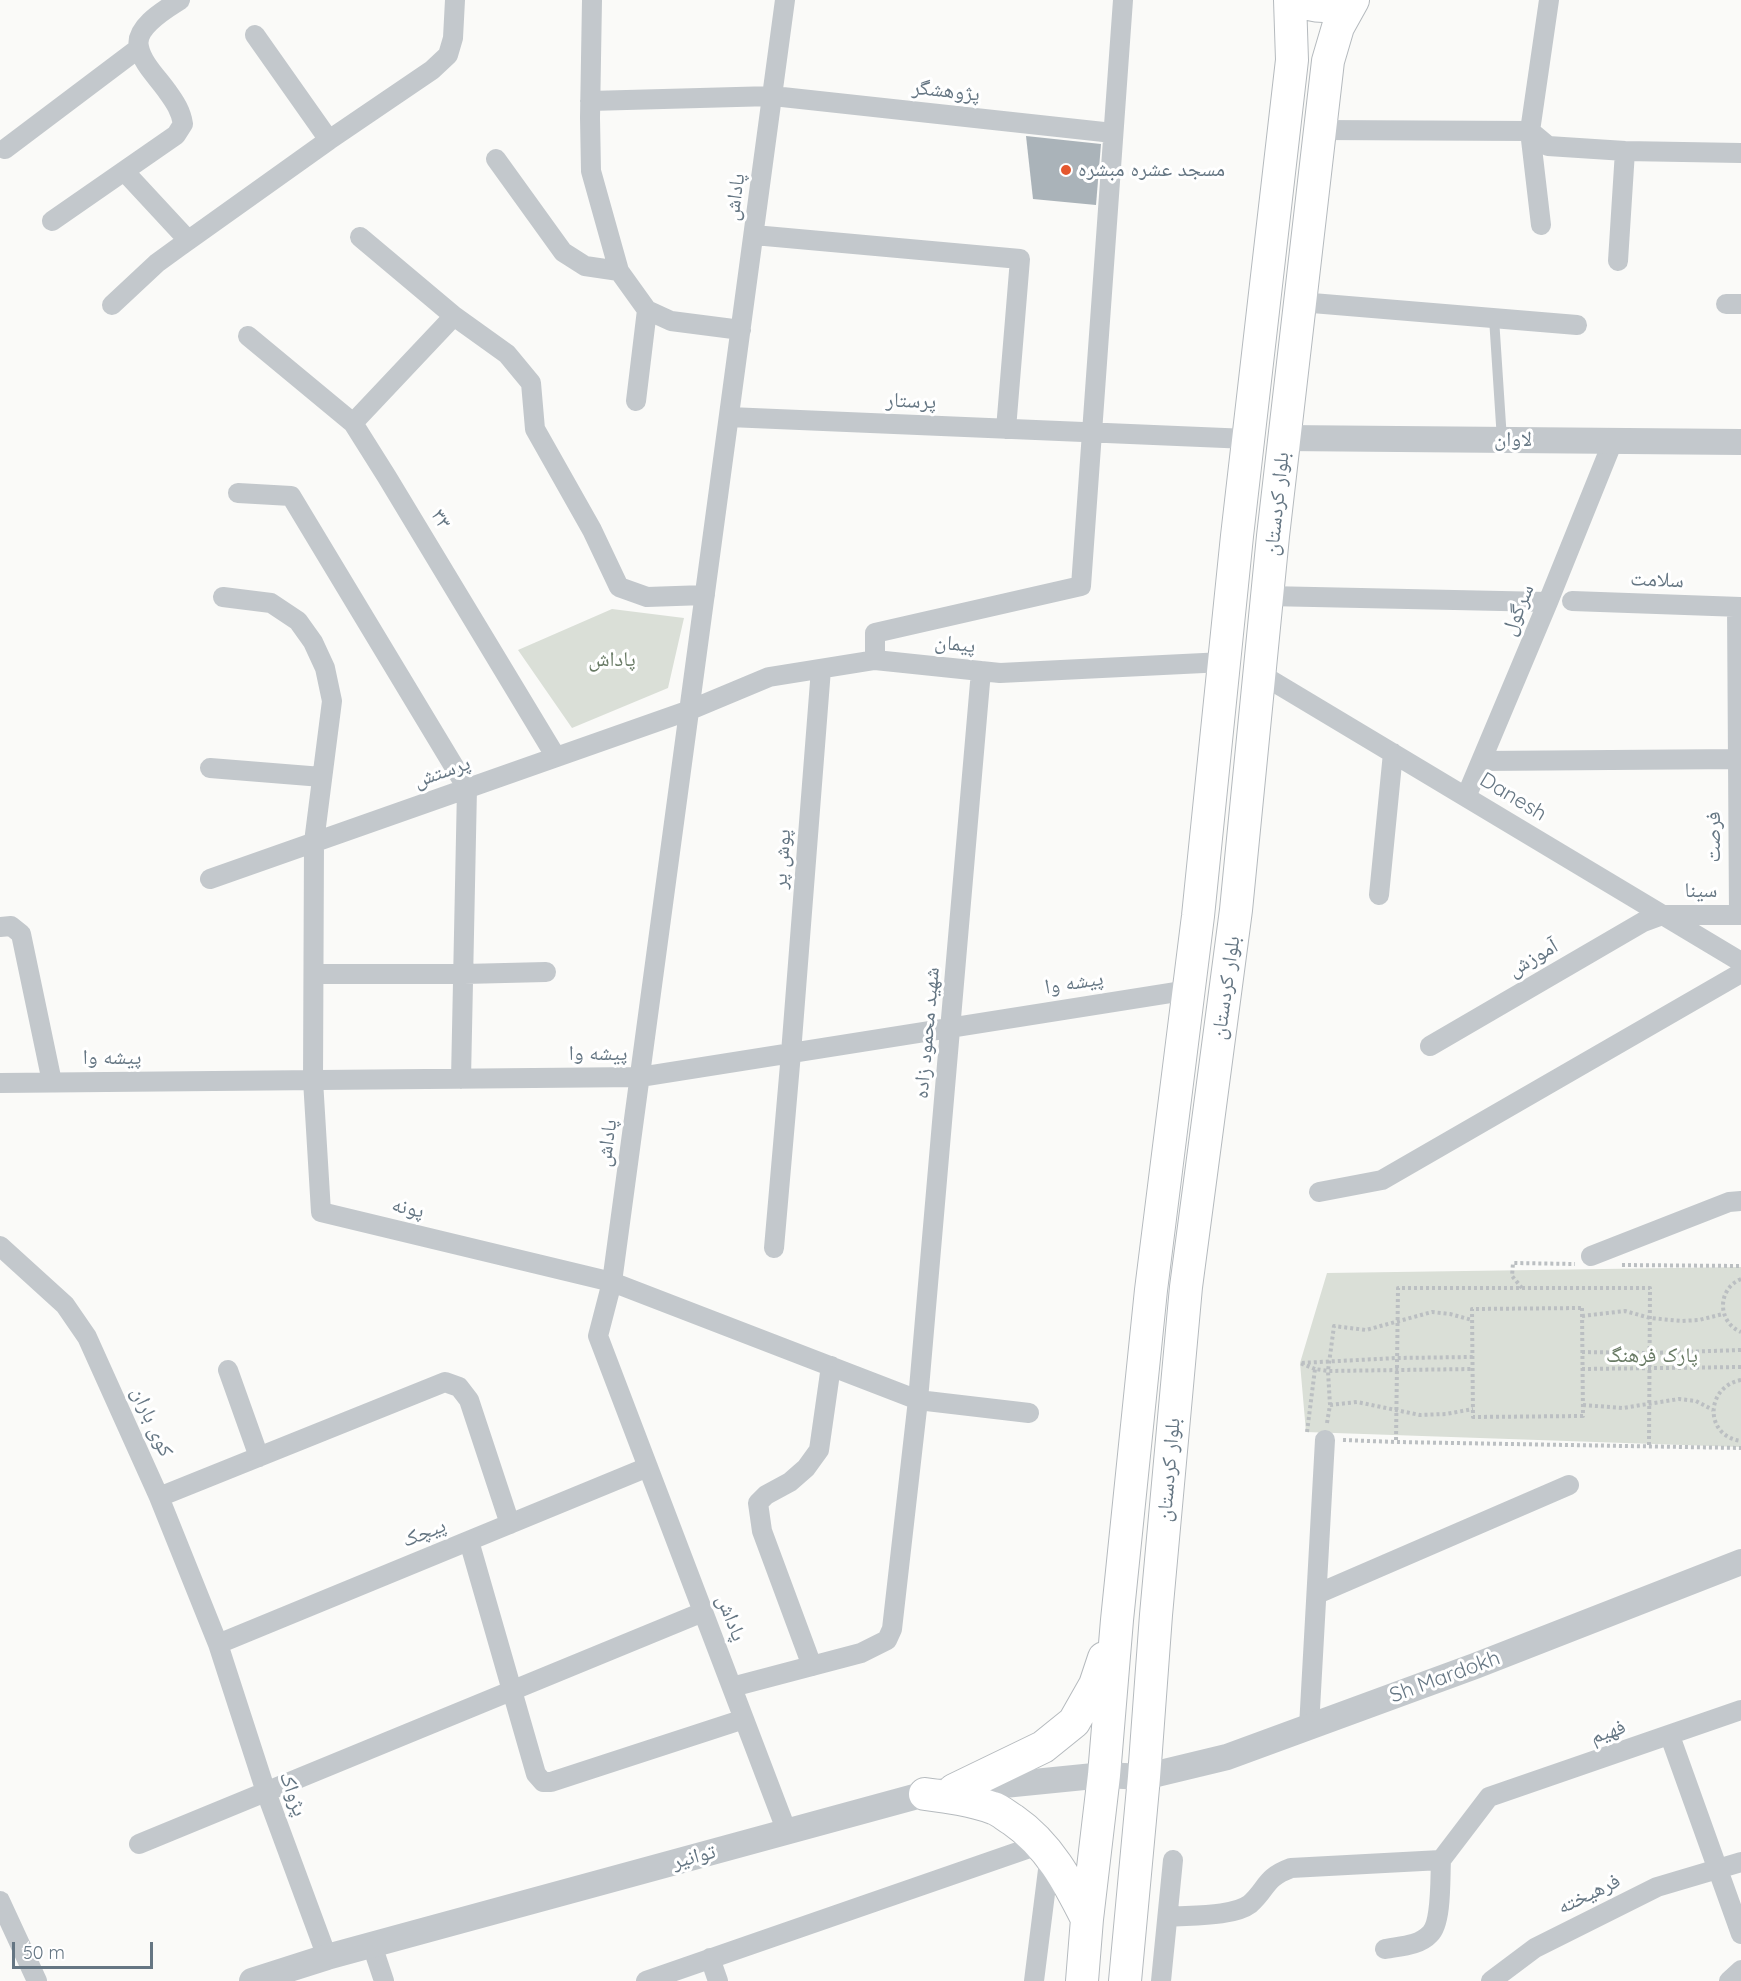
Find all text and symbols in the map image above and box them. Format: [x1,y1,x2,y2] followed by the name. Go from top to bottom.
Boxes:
[911,75,981,107] street label: پژوهشگر
[1078,157,1225,183] place label: مسجد عشره مبشره
[1059,163,1073,177] marker: مسجد عشره مبشره
[719,172,751,222] street label: پاداش
[885,388,937,414] street label: پرستار
[1494,427,1532,453] street label: لاوان
[1259,451,1295,557] street label: بلوار کردستان
[425,504,457,534] street label: ۳۳
[1630,566,1684,594] street label: سلامت
[1496,581,1540,639] street label: سرگول
[933,629,977,659] street label: پیمان
[588,647,636,673] park label: پاداش
[410,751,474,793] street label: پرستش
[1475,767,1551,827] street label: Danesh
[1701,812,1727,862] street label: فرصت
[767,828,797,890] street label: پوش پر
[1685,878,1717,904] street label: سینا
[1503,934,1563,982] street label: آموزش
[1206,935,1246,1041] street label: بلوار کردستان
[909,966,945,1100] street label: شهید محمود زاده
[1043,966,1105,1000] street label: پیشه وا
[569,1041,627,1067] street label: پیشه وا
[83,1045,141,1071] street label: پیشه وا
[591,1118,623,1168] street label: پاداش
[389,1192,427,1224] street label: پونه
[1606,1343,1698,1369] park label: پارک فرهنگ
[125,1383,179,1461] street label: کوی باران
[1152,1417,1186,1523] street label: بلوار کردستان
[398,1513,450,1553] street label: پیچک
[711,1591,751,1645] street label: پاداش
[1386,1645,1504,1709] street label: Sh Mardokh
[1587,1714,1629,1750] street label: فهیم
[274,1768,312,1820] street label: پژواک
[670,1839,718,1875] street label: توانیر
[1554,1868,1624,1920] street label: فرهیخته
[15,1930,156,1968] scale bar
[23,1941,65,1964] text: 50 m

